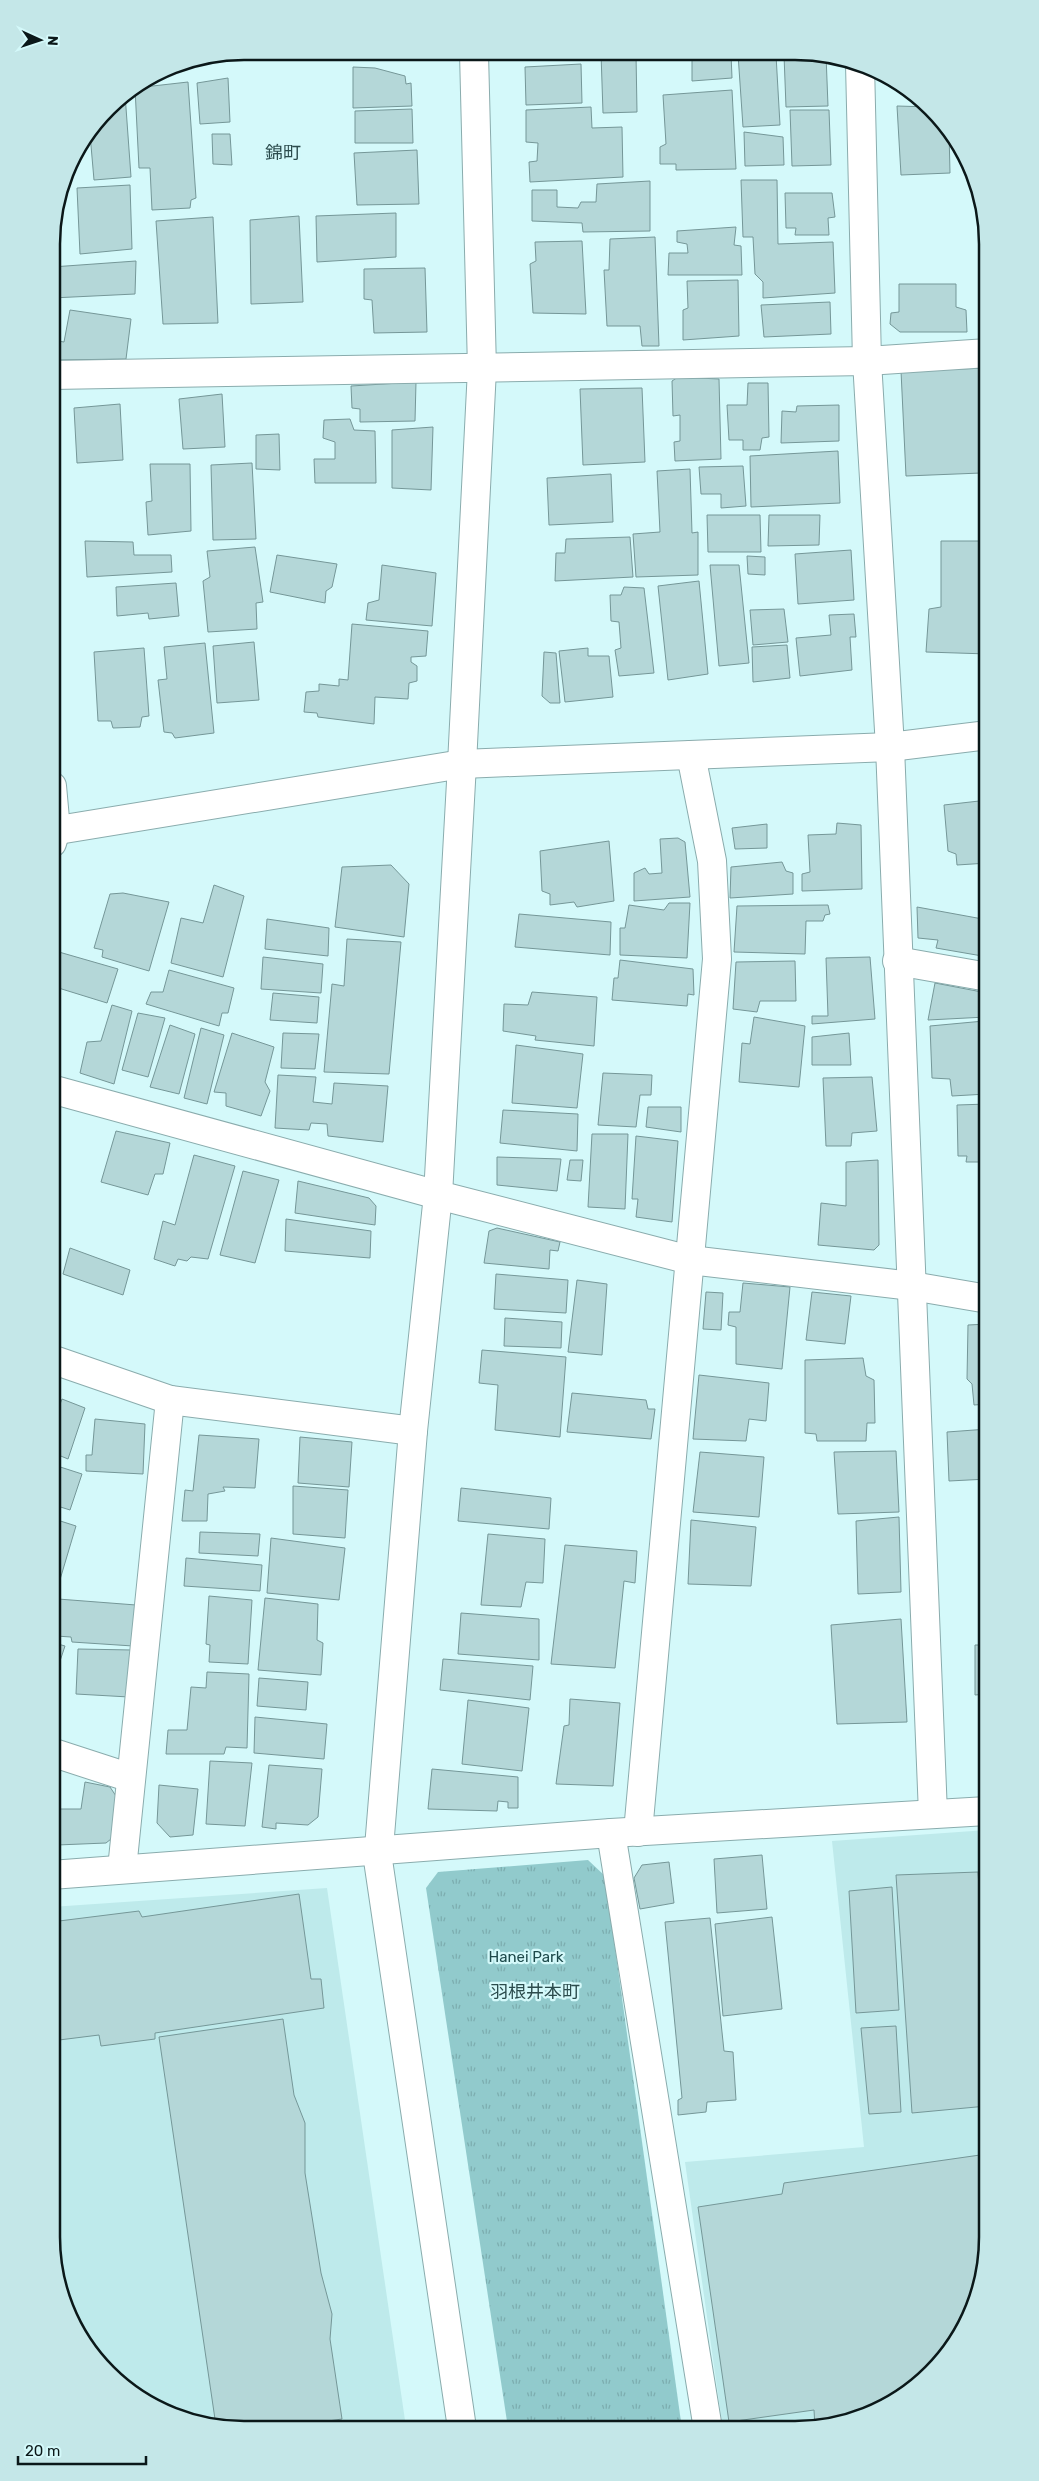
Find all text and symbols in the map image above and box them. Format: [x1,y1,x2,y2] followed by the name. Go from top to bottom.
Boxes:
[15,15,65,65] north arrow
[44,35,61,46] text: N
[265,142,301,164] district label: 錦町
[489,1948,564,1966] park label: Hanei Park
[490,1981,580,2003] district label: 羽根井本町
[18,2434,145,2466] scale bar
[25,2442,60,2460] text: 20 m

